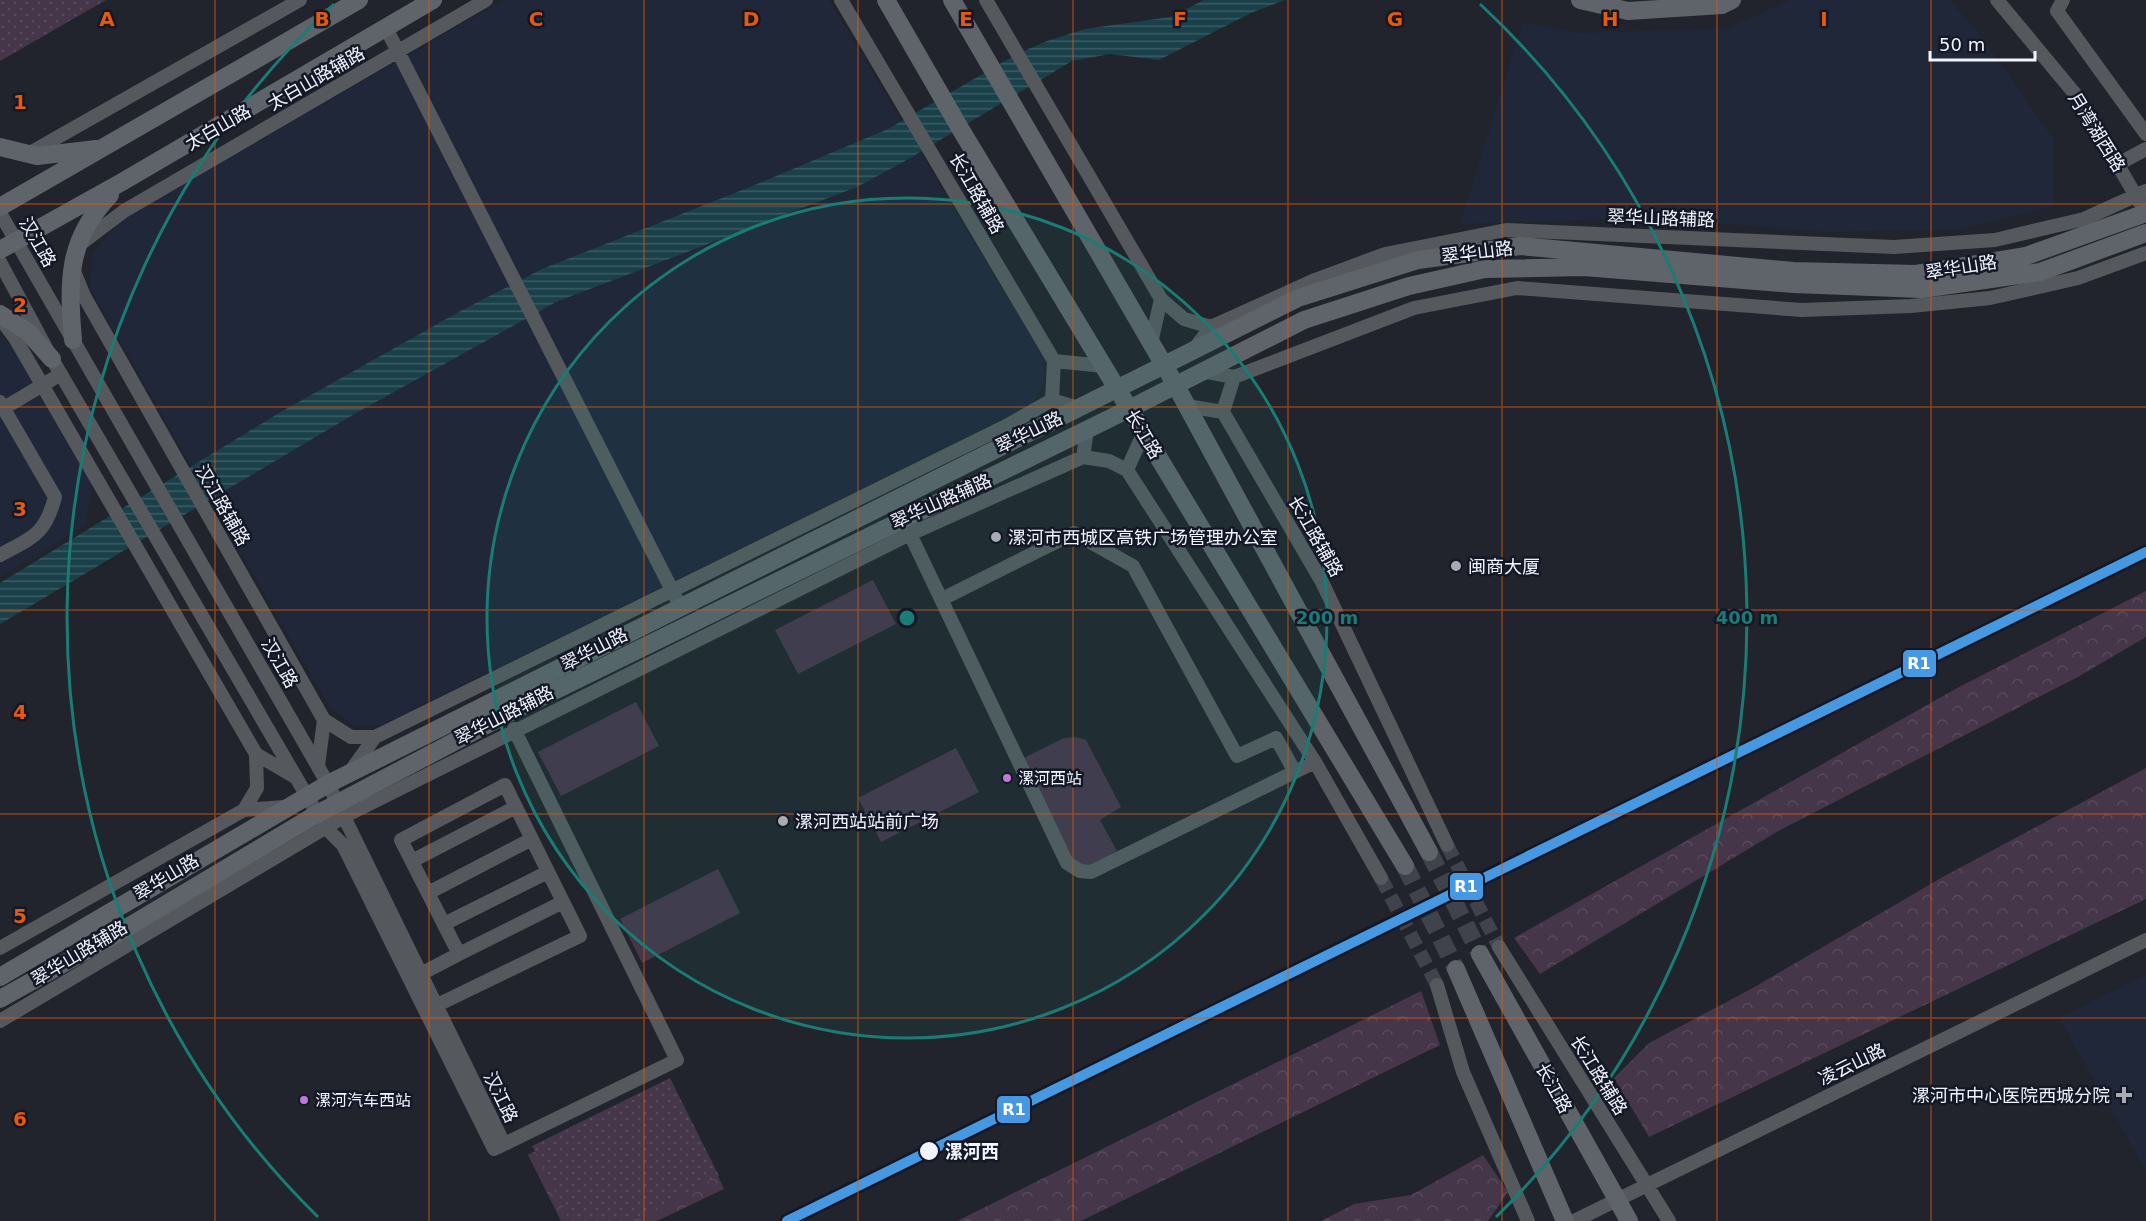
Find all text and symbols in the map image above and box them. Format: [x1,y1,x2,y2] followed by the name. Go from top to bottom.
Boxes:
[99,7,115,31] text: A
[314,7,330,31] text: B
[529,7,543,31] text: C
[743,7,759,31] text: D
[959,7,973,31] text: E
[1173,7,1187,31] text: F
[1387,7,1403,31] text: G
[1602,7,1618,31] text: H
[1820,7,1828,31] text: I
[1930,24,2035,62] scale bar
[1939,34,1985,55] text: 50 m
[264,42,368,114] street label: 太白山路辅路
[2064,88,2130,176] street label: 月湾湖西路
[13,90,27,114] text: 1
[182,100,254,154] street label: 太白山路
[945,149,1009,237] street label: 长江路辅路
[1607,206,1715,230] street label: 翠华山路辅路
[15,213,61,271] street label: 汉江路
[1440,237,1514,267] street label: 翠华山路
[1924,251,1998,283] street label: 翠华山路
[13,293,27,317] text: 2
[1121,405,1167,463] street label: 长江路
[992,407,1066,457] street label: 翠华山路
[191,461,255,549] street label: 汉江路辅路
[887,469,995,533] street label: 翠华山路辅路
[1284,492,1348,580] street label: 长江路辅路
[13,497,27,521] text: 3
[1008,527,1278,548] place label: 漯河市西城区高铁广场管理办公室
[989,530,1003,544] marker: 漯河市西城区高铁广场管理办公室
[1468,556,1540,577] place label: 闽商大厦
[1449,559,1463,573] marker: 闽商大厦
[1296,607,1358,628] text: 200 m
[1716,607,1778,628] text: 400 m
[897,608,917,628] centre of rings
[557,623,631,675] street label: 翠华山路
[257,634,303,692] street label: 汉江路
[1902,649,1937,678] line badge: R1
[1907,654,1931,673] text: R1
[451,681,557,749] street label: 翠华山路辅路
[13,700,27,724] text: 4
[1018,769,1082,788] place label: 漯河西站
[1001,772,1013,784] marker: 漯河西站
[795,811,939,832] place label: 漯河西站站前广场
[776,814,790,828] marker: 漯河西站站前广场
[130,849,202,905] street label: 翠华山路
[1449,872,1484,901] line badge: R1
[1454,877,1478,896] text: R1
[13,904,27,928] text: 5
[27,916,131,990] street label: 翠华山路辅路
[1566,1031,1632,1119] street label: 长江路辅路
[1815,1039,1889,1089] street label: 凌云山路
[1532,1059,1576,1117] street label: 长江路
[480,1068,522,1126] street label: 汉江路
[1912,1085,2110,1106] place label: 漯河市中心医院西城分院
[2115,1086,2133,1104] marker: 漯河市中心医院西城分院
[315,1091,411,1110] place label: 漯河汽车西站
[298,1094,310,1106] marker: 漯河汽车西站
[996,1095,1031,1124] line badge: R1
[1002,1100,1026,1119] text: R1
[13,1107,27,1131] text: 6
[918,1140,940,1162] marker: 漯河西
[945,1141,999,1162] place label: 漯河西

